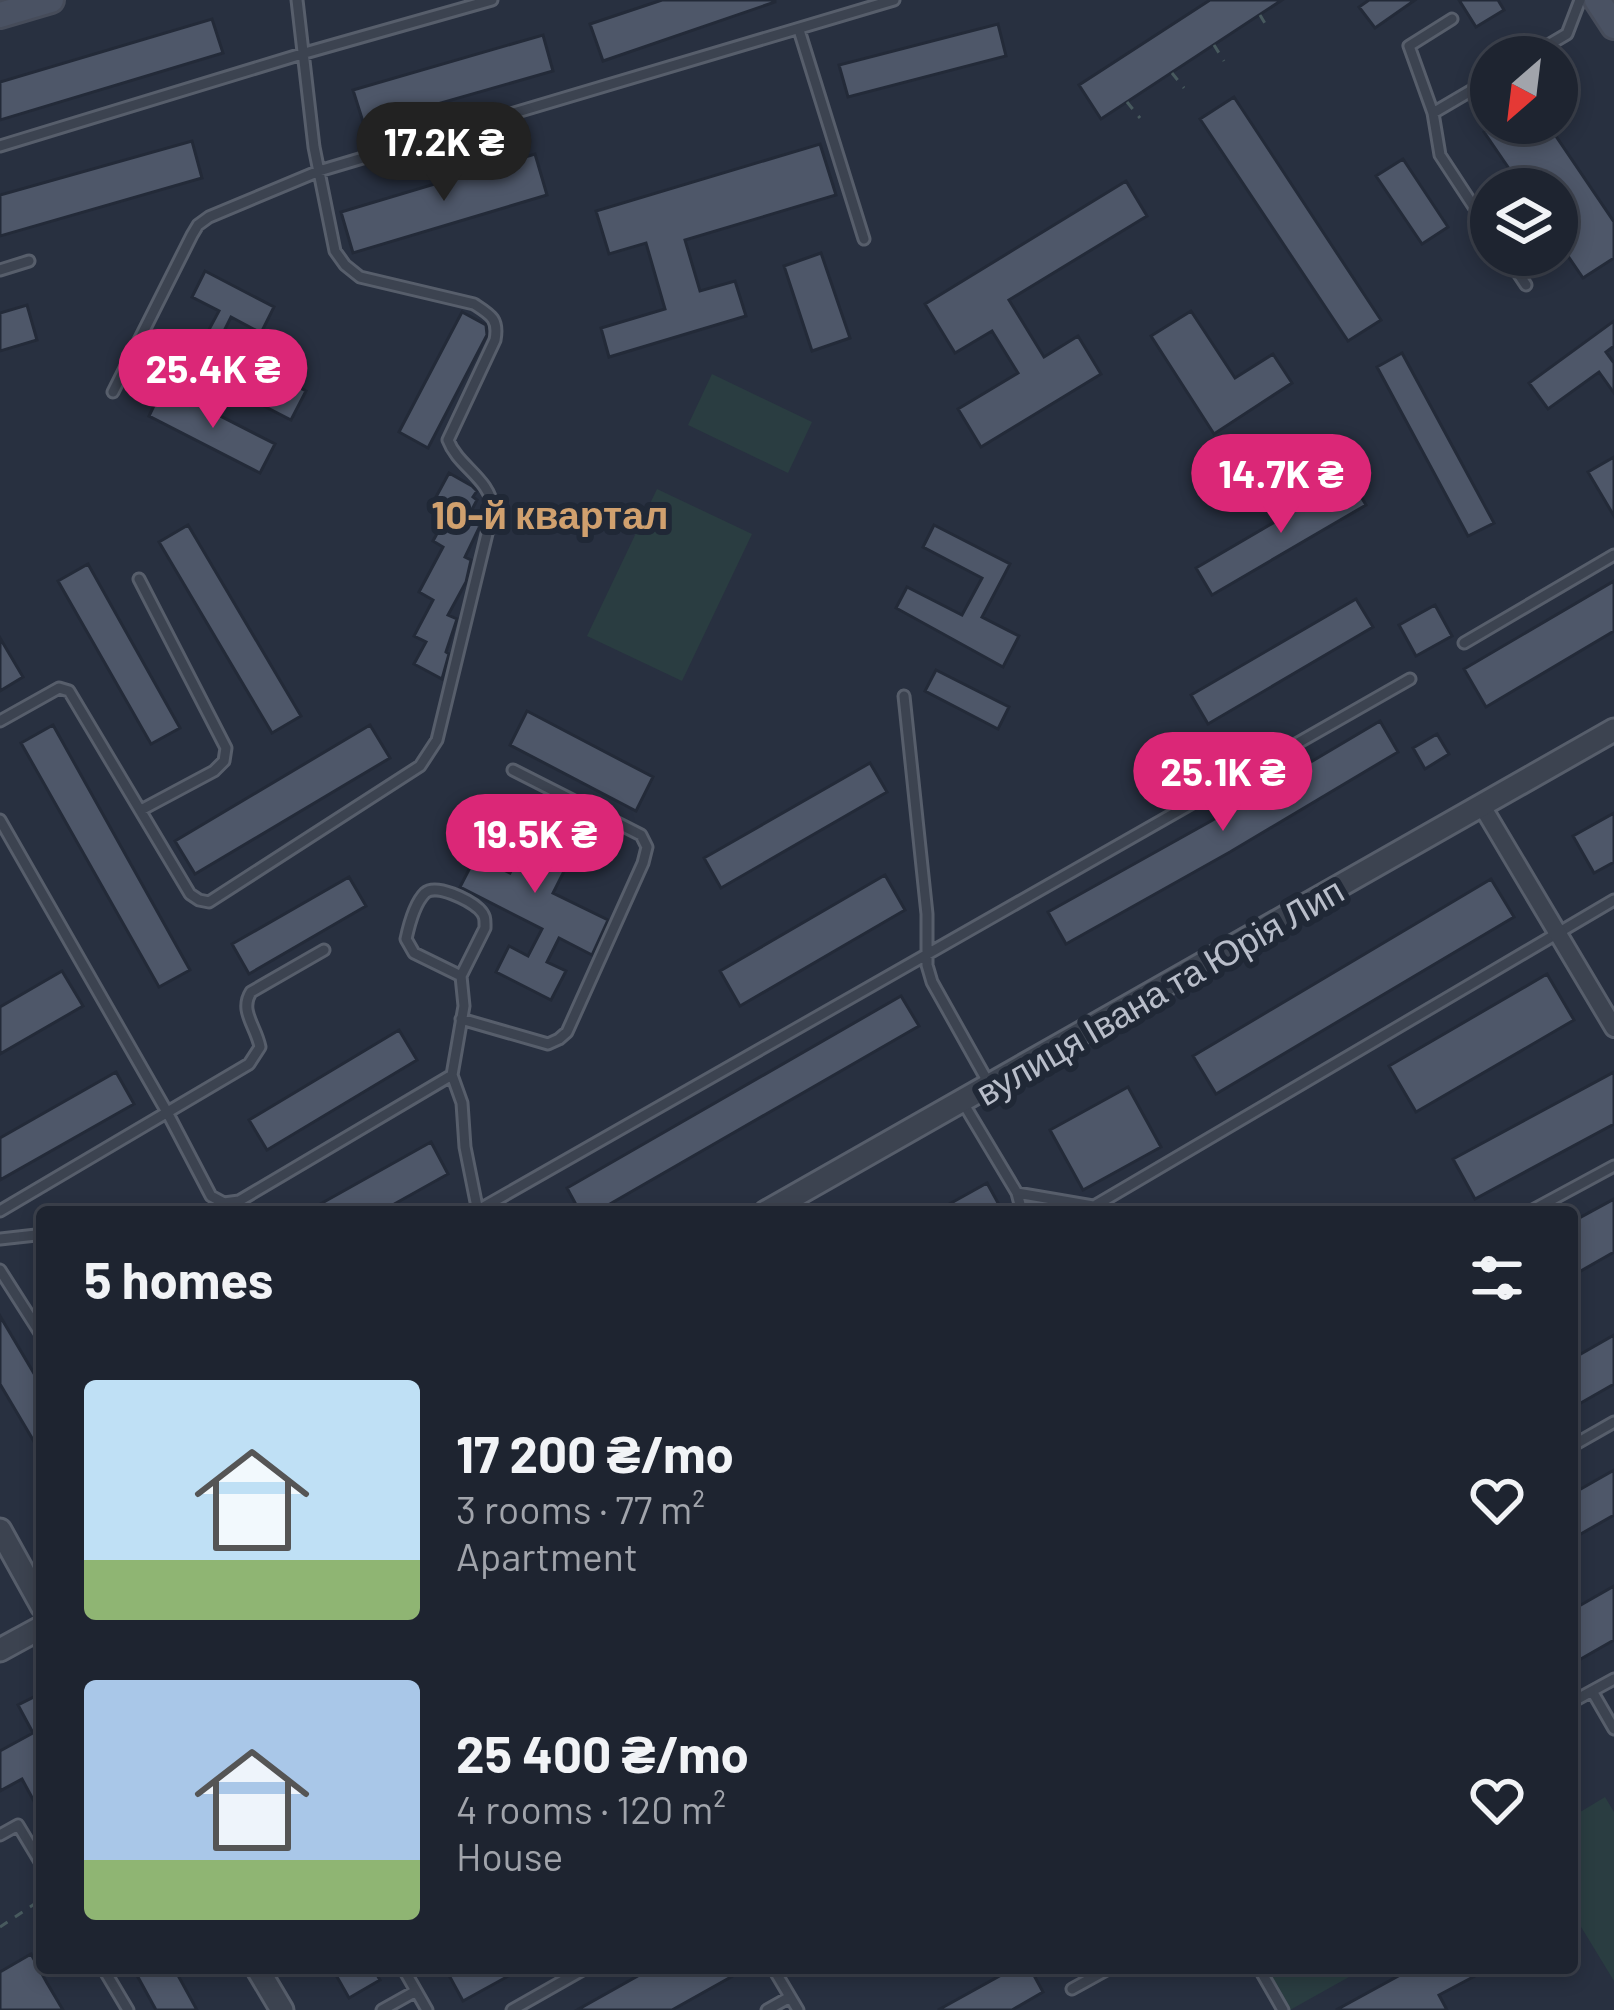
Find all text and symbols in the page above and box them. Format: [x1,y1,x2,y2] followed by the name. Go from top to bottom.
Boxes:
[1470,36,1578,144] north arrow
[1470,36,1578,276] map controls
[333,102,555,204] pin: 17.2K ₴
[383,117,505,164] text: 17.2K ₴
[1470,168,1578,276] button: layers
[102,329,324,431] pin: 25.4K ₴
[145,344,281,391] text: 25.4K ₴
[1170,434,1392,536] pin: 14.7K ₴
[1218,449,1344,496] text: 14.7K ₴
[431,490,669,537] district label: 10-й квартал
[1112,732,1334,834] pin: 25.1K ₴
[1160,747,1286,794] text: 25.1K ₴
[424,794,646,896] pin: 19.5K ₴
[473,809,597,856] text: 19.5K ₴
[967,867,1351,1114] street label: вулиця Івана та Юрія Лип
[1464,1245,1530,1311] icon: filters
[84,1248,273,1309] text: 5 homes
[456,1422,734,1483] text: 17 200 ₴/mo
[180,1428,324,1572] icon: home
[1464,1467,1530,1533] icon: heart
[456,1485,705,1532] text: 3 rooms · 77 m²
[456,1532,638,1579] text: Apartment
[456,1722,749,1783] text: 25 400 ₴/mo
[180,1728,324,1872] icon: home
[1464,1767,1530,1833] icon: heart
[456,1785,726,1832] text: 4 rooms · 120 m²
[456,1832,563,1879] text: House

